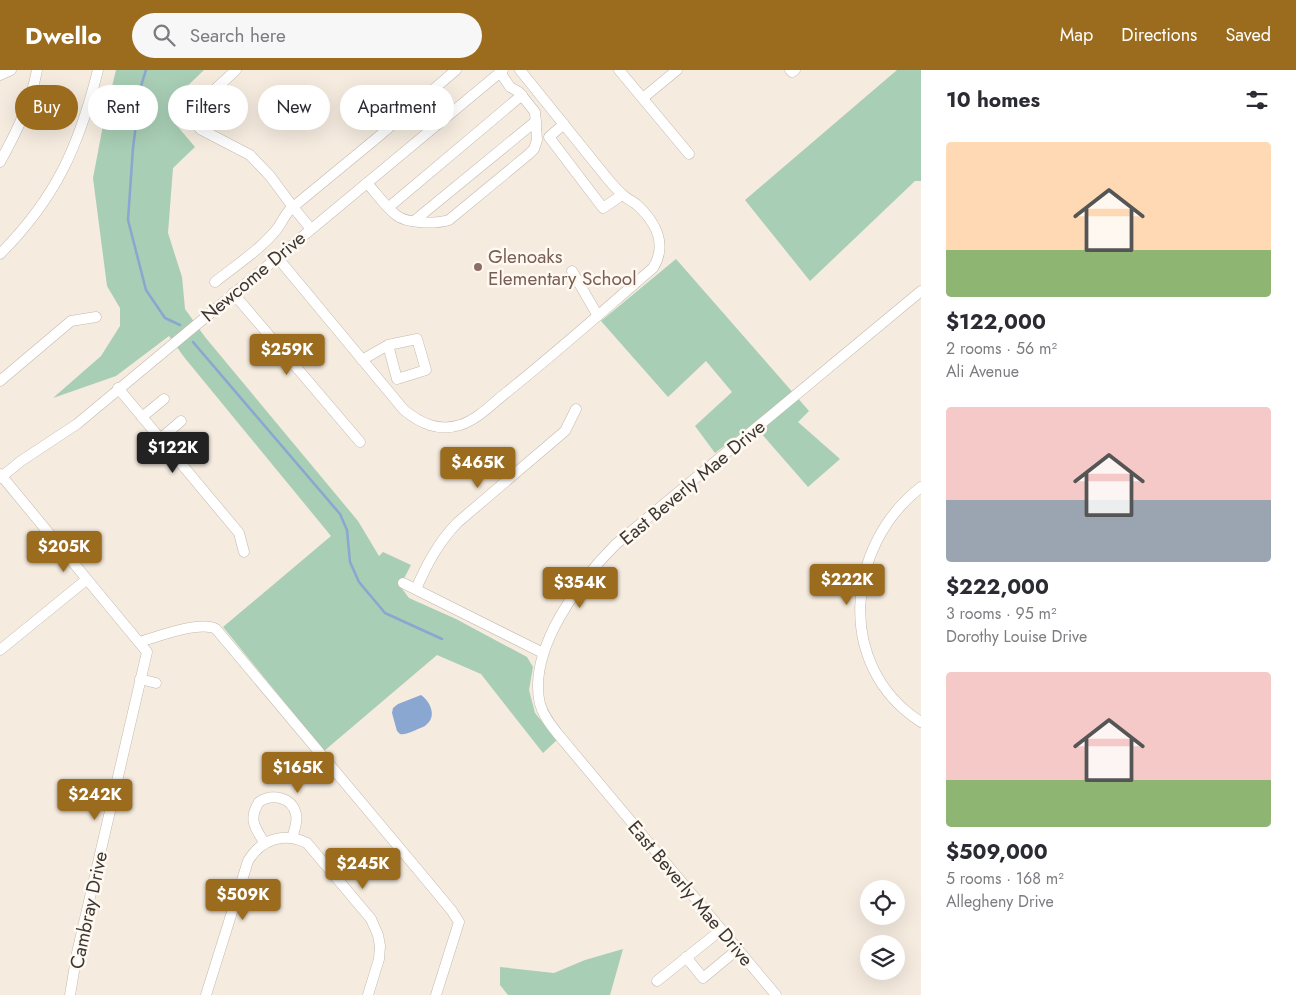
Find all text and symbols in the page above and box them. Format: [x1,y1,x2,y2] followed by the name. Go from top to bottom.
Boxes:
[132,13,482,58] search box
[25,18,102,53] text: Dwello
[150,21,178,49] icon: search
[190,22,286,49] text: Search here
[1060,22,1093,48] text: Map
[1121,22,1197,48] text: Directions
[1225,22,1271,48] text: Saved
[15,85,78,130] chip: Buy
[88,85,158,130] chip: Rent
[168,85,248,130] chip: Filters
[258,85,330,130] chip: New
[340,85,454,130] chip: Apartment
[946,85,1040,115] text: 10 homes
[1243,86,1271,114] icon: filters
[1064,175,1154,265] icon: home
[195,224,312,328] street label: Newcome Drive
[488,243,637,292] place label: Glenoaks Elementary School
[472,261,484,273] marker: Glenoaks Elementary School
[946,307,1046,337] text: $122,000
[252,334,322,376] pin: $259K
[946,337,1057,360] text: 2 rooms · 56 m²
[261,338,313,361] text: $259K
[946,360,1019,383] text: Ali Avenue
[614,413,771,551] street label: East Beverly Mae Drive
[138,432,208,474] pin: $122K
[148,436,198,459] text: $122K
[1064,440,1154,530] icon: home
[443,446,513,489] pin: $465K
[451,451,505,474] text: $465K
[29,530,99,573] pin: $205K
[38,535,90,558] text: $205K
[812,564,882,606] pin: $222K
[545,566,615,609] pin: $354K
[821,568,873,591] text: $222K
[554,571,606,594] text: $354K
[946,572,1049,602] text: $222,000
[946,602,1057,625] text: 3 rooms · 95 m²
[946,625,1087,648] text: Dorothy Louise Drive
[1064,705,1154,795] icon: home
[263,752,333,794] pin: $165K
[273,756,323,779] text: $165K
[60,778,130,821] pin: $242K
[68,783,122,806] text: $242K
[622,815,760,972] street label: East Beverly Mae Drive
[946,837,1048,867] text: $509,000
[328,848,398,890] pin: $245K
[63,849,114,971] street label: Cambray Drive
[336,852,390,875] text: $245K
[946,867,1064,890] text: 5 rooms · 168 m²
[208,878,278,921] pin: $509K
[860,880,905,980] map controls
[860,880,905,925] button: locate
[217,883,269,906] text: $509K
[946,890,1054,913] text: Allegheny Drive
[860,935,905,980] button: layers

